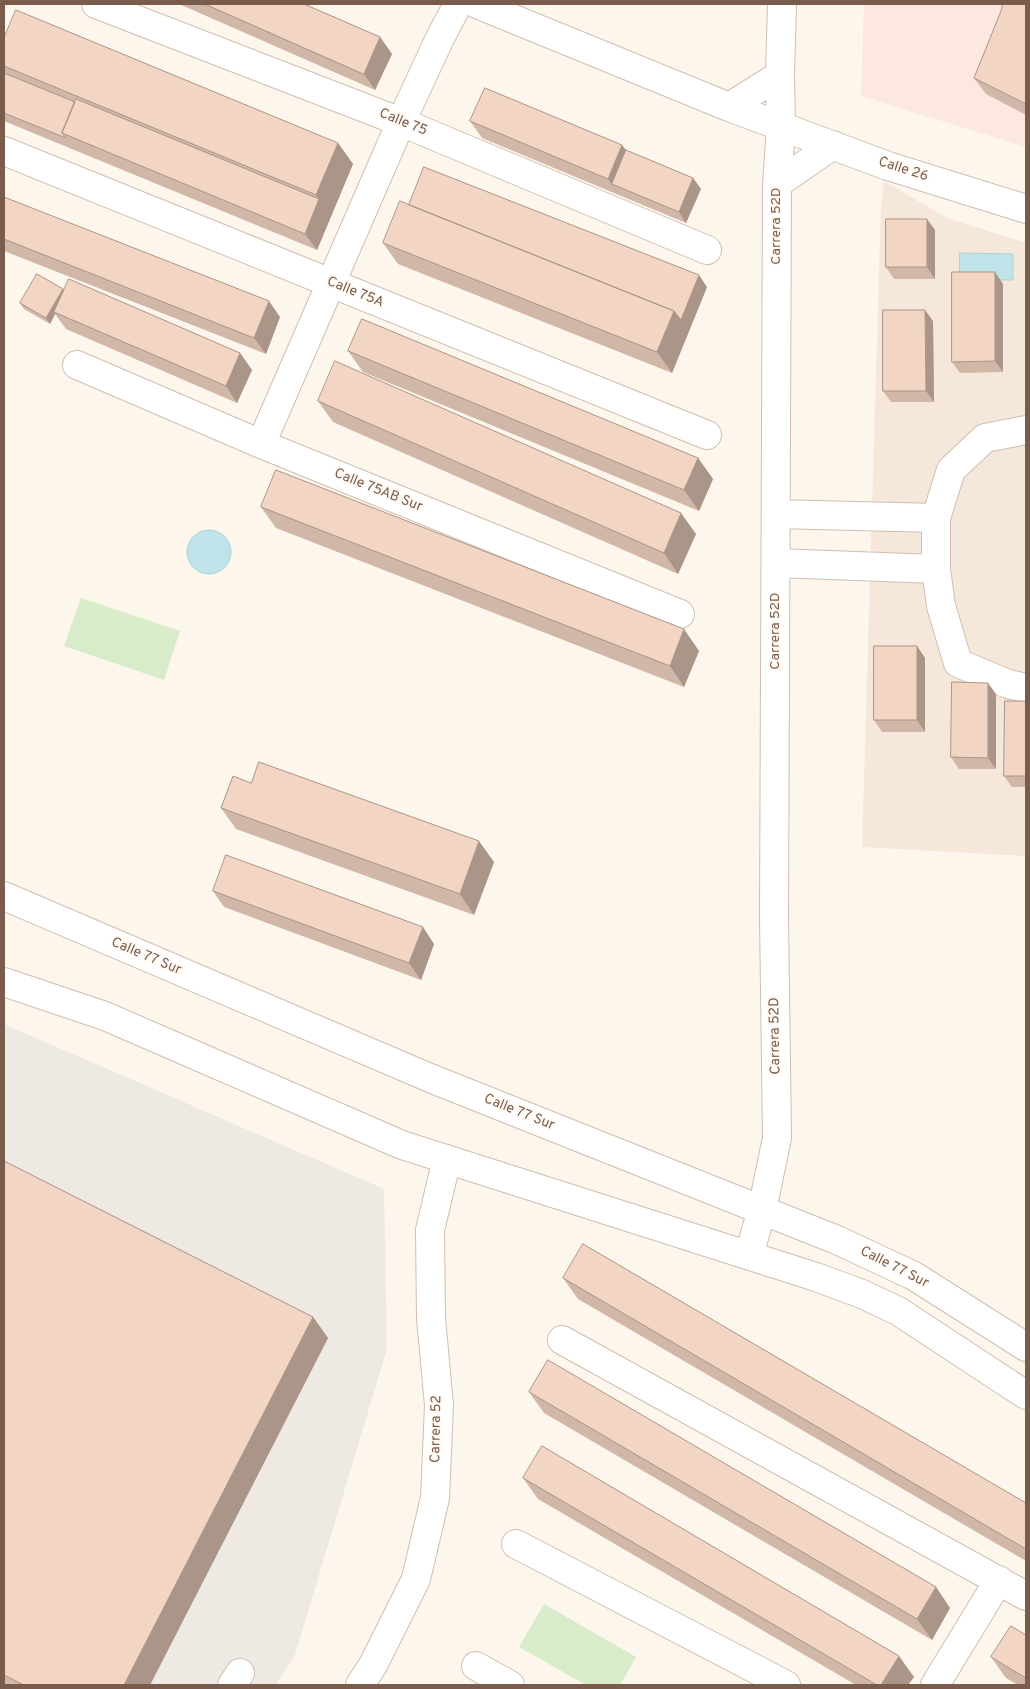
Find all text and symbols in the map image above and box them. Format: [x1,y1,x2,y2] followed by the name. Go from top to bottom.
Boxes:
[376,106,430,140] street label: Calle 75
[876,154,930,186] street label: Calle 26
[769,187,785,265] street label: Carrera 52D
[324,274,386,312] street label: Calle 75A
[331,466,425,516] street label: Calle 75AB Sur
[768,592,784,670] street label: Carrera 52D
[108,935,184,979] street label: Calle 77 Sur
[767,997,785,1075] street label: Carrera 52D
[481,1091,557,1135] street label: Calle 77 Sur
[857,1244,931,1292] street label: Calle 77 Sur
[428,1395,446,1463] street label: Carrera 52

